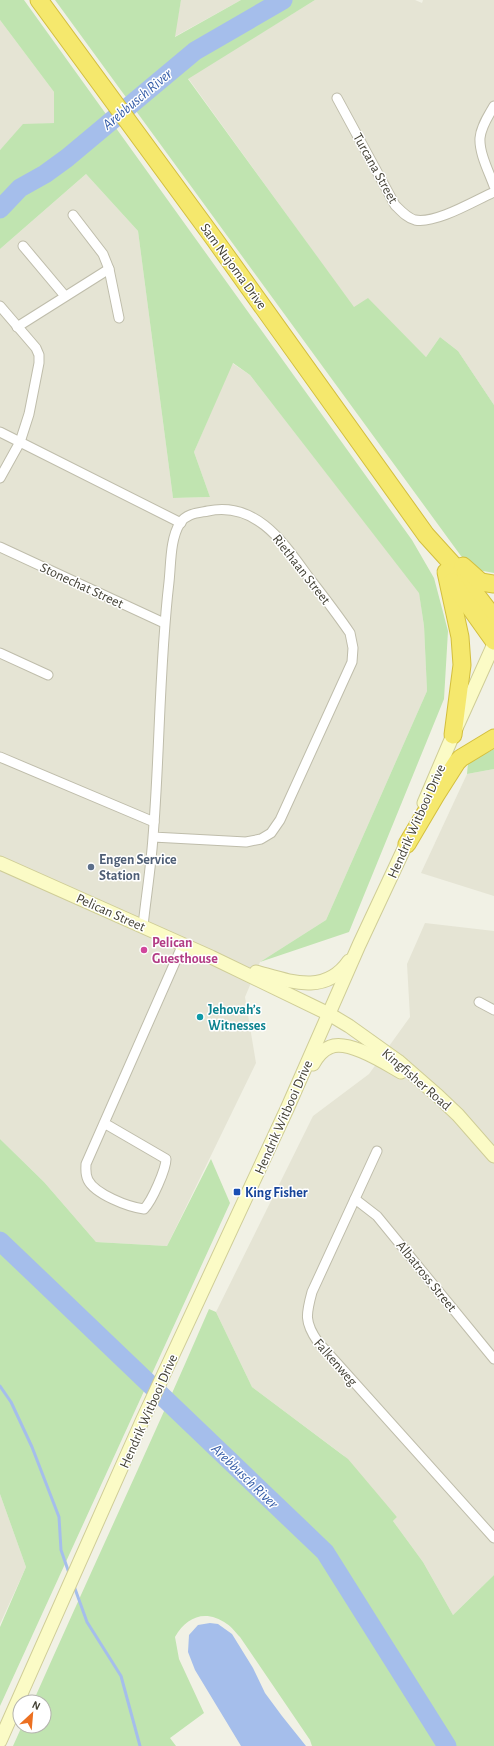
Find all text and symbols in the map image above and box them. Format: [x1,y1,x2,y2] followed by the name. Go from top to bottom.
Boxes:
[99,65,176,133] water label: Arebbusch River
[350,131,400,206] street label: Turcana Street
[197,221,269,312] street label: Sam Nujoma Drive
[270,532,333,608] street label: Riethaan Street
[38,561,126,612] street label: Stonechat Street
[386,762,448,880] street label: Hendrik Witbooi Drive
[99,853,177,883] place label: Engen Service Station
[86,862,96,872] marker: Engen Service Station
[74,891,148,935] street label: Pelican Street
[152,936,218,966] place label: Pelican Guesthouse
[139,945,149,955] marker: Pelican Guesthouse
[208,1003,266,1033] place label: Jehovah’s Witnesses
[195,1012,205,1022] marker: Jehovah’s Witnesses
[379,1046,454,1113] street label: Kingfisher Road
[253,1058,315,1176] street label: Hendrik Witbooi Drive
[245,1186,308,1200] place label: King Fisher
[232,1187,242,1197] marker: King Fisher
[394,1239,459,1315] street label: Albatross Street
[311,1336,360,1389] street label: Falkenweg
[118,1352,180,1470] street label: Hendrik Witbooi Drive
[208,1441,281,1512] water label: Arebbusch River
[12,1694,52,1734] north arrow
[30,1699,42,1712] text: N

